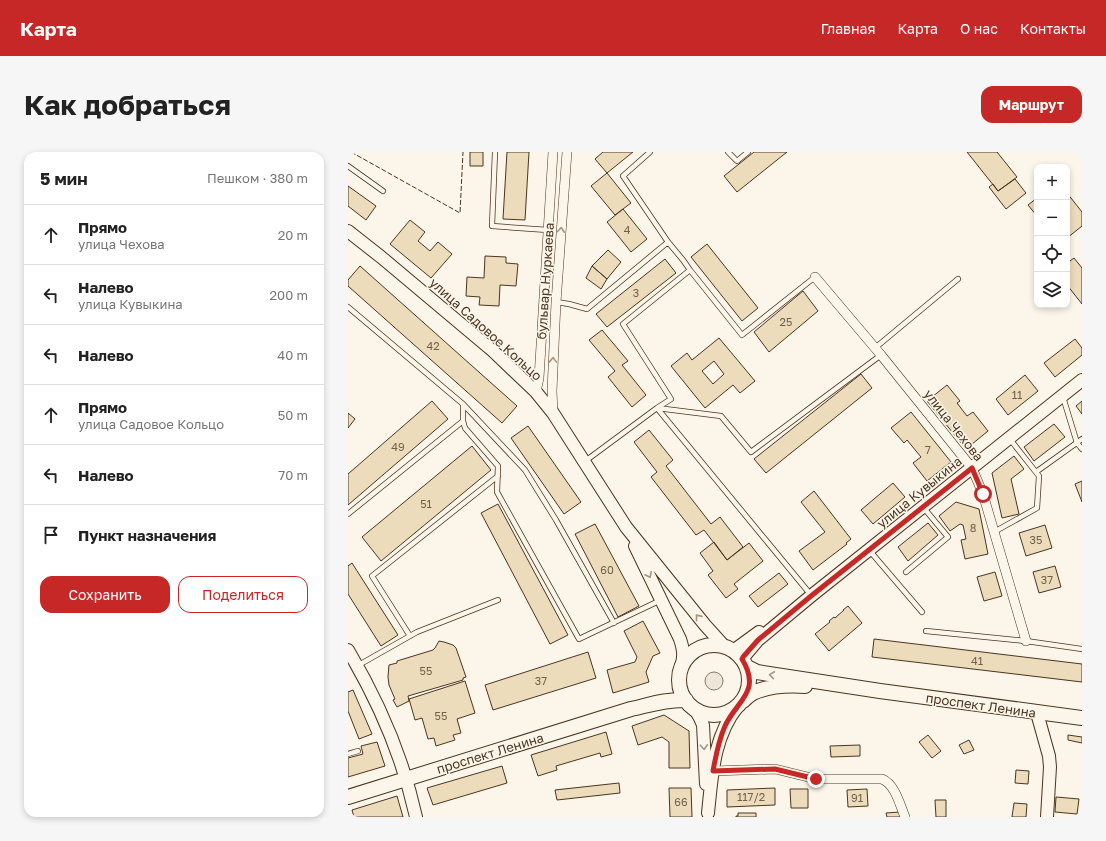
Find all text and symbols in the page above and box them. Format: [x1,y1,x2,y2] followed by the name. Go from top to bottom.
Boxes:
[20,17,77,40] text: Карта
[821,20,875,37] text: Главная
[897,20,938,37] text: Карта
[960,20,998,37] text: О нас
[1020,20,1086,37] text: Контакты
[981,86,1082,123] button: Маршрут
[24,88,231,121] text: Как добраться
[1034,164,1070,308] map controls
[1034,164,1070,200] button: +
[40,168,88,189] text: 5 мин
[207,170,308,186] text: Пешком · 380 m
[1034,200,1070,236] button: −
[78,218,127,236] text: Прямо
[533,222,557,340] street label: бульвар Нуркаева
[624,223,631,236] house number: 4
[40,224,62,246] icon: ahead
[278,227,308,243] text: 20 m
[557,227,566,233] one-way arrow
[78,236,165,252] text: улица Чехова
[1034,236,1070,272] button: locate
[1034,272,1070,308] button: layers
[426,274,546,384] street label: улица Садовое Кольцо
[78,278,134,296] text: Налево
[40,284,62,306] icon: left
[633,286,639,299] house number: 3
[270,287,308,303] text: 200 m
[78,296,183,312] text: улица Кувыкина
[780,315,792,328] house number: 25
[426,339,440,352] house number: 42
[40,344,62,366] icon: left
[78,346,134,364] text: Налево
[277,347,308,363] text: 40 m
[549,357,558,363] one-way arrow
[921,386,987,464] street label: улица Чехова
[1012,388,1022,401] house number: 11
[78,398,127,416] text: Прямо
[40,404,62,426] icon: ahead
[278,407,308,423] text: 50 m
[78,416,224,432] text: улица Садовое Кольцо
[391,440,405,453] house number: 49
[925,443,931,456] house number: 7
[873,453,965,531] street label: улица Кувыкина
[40,464,62,486] icon: left
[78,466,134,484] text: Налево
[278,467,308,483] text: 70 m
[974,485,992,503] route start
[420,497,432,510] house number: 51
[970,521,977,534] house number: 8
[40,524,62,546] icon: arrive
[78,526,216,544] text: Пункт назначения
[1030,533,1042,546] house number: 35
[600,563,614,576] house number: 60
[644,570,652,578] one-way arrow
[1041,573,1053,586] house number: 37
[40,576,170,613] button: Сохранить
[178,576,308,613] button: Поделиться
[696,614,703,621] one-way arrow
[971,654,983,667] house number: 41
[420,664,432,677] house number: 55
[769,671,775,680] one-way arrow
[535,674,547,687] house number: 37
[925,689,1037,721] street label: проспект Ленина
[435,709,447,722] house number: 55
[435,729,545,777] street label: проспект Ленина
[699,744,708,750] one-way arrow
[807,770,825,788] route end
[737,790,765,803] house number: 117/2
[851,791,863,804] house number: 91
[674,795,688,808] house number: 66

